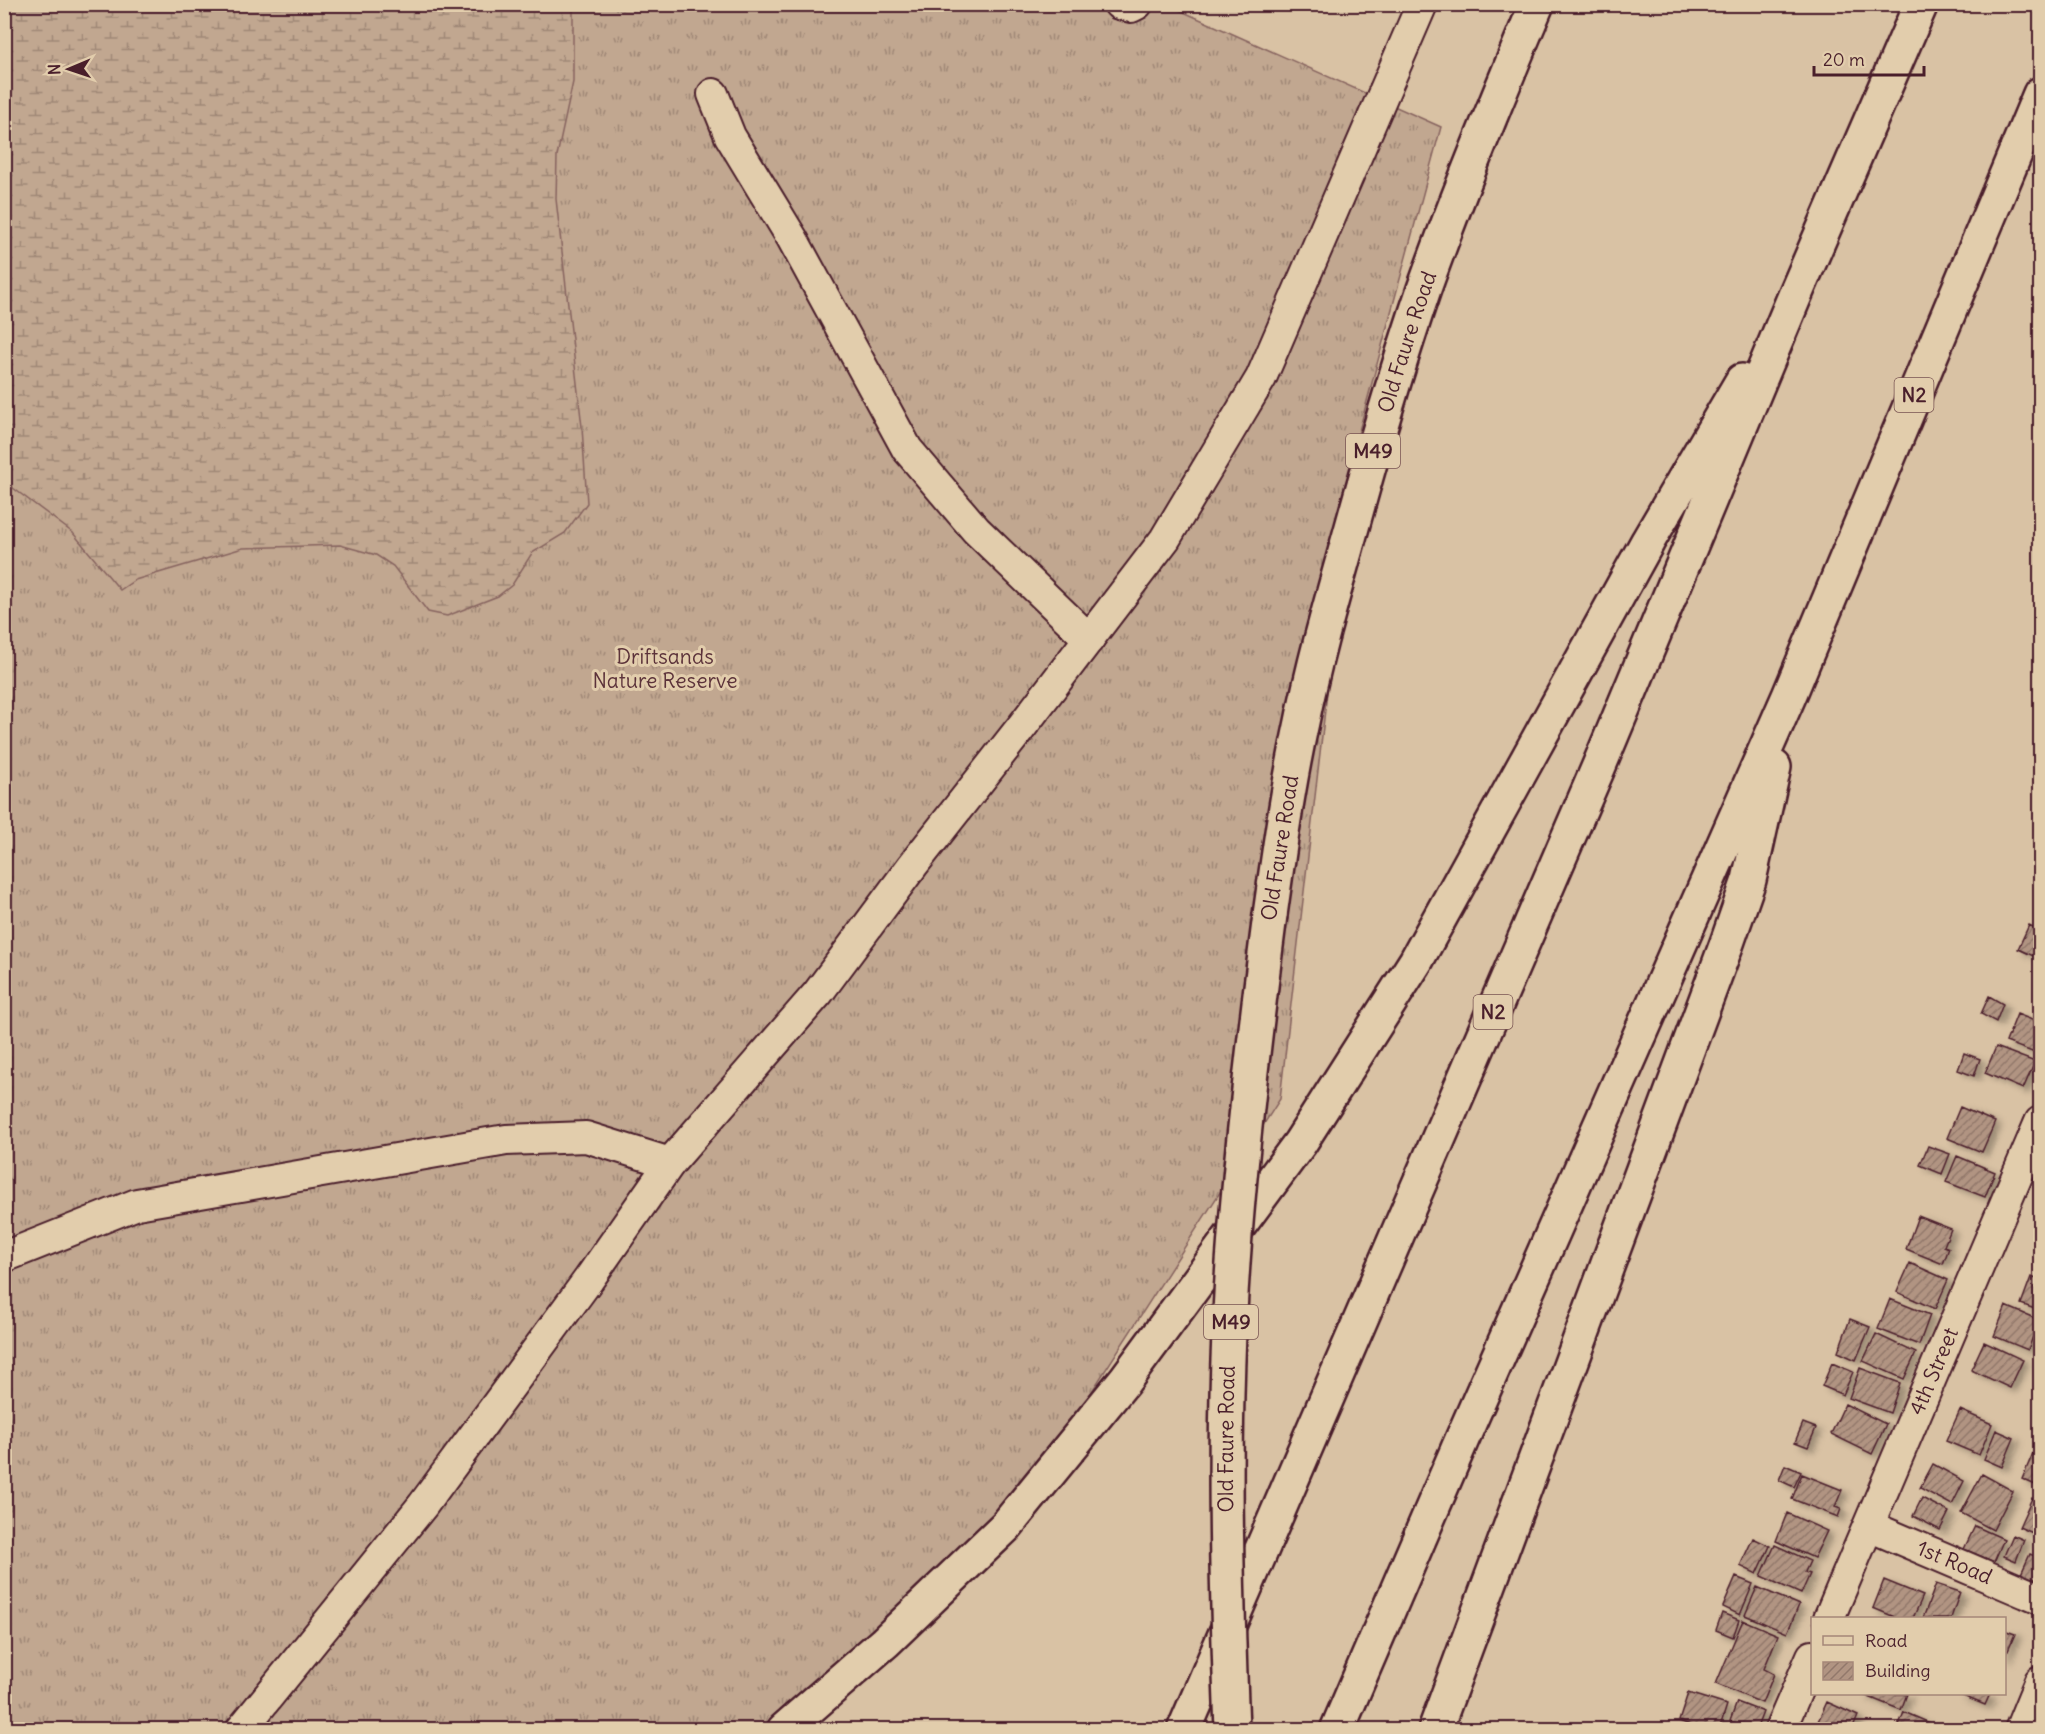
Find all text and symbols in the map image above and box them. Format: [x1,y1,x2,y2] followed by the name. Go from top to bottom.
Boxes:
[39,39,99,99] north arrow
[1814,39,1924,77] scale bar
[1823,48,1865,71] text: 20 m
[44,64,64,75] text: N
[1371,268,1442,416] street label: Old Faure Road
[1894,378,1934,412] road number: N2
[1346,434,1400,468] road number: M49
[592,643,738,694] park label: Driftsands Nature Reserve
[1255,773,1304,923] street label: Old Faure Road
[1474,995,1512,1029] road number: N2
[1204,1305,1258,1339] road number: M49
[1903,1323,1964,1419] street label: 4th Street
[1212,1365,1241,1513] street label: Old Faure Road
[1913,1534,1996,1590] street label: 1st Road
[1811,1617,2006,1695] legend
[1865,1629,1908,1652] text: Road
[1865,1659,1930,1682] text: Building

